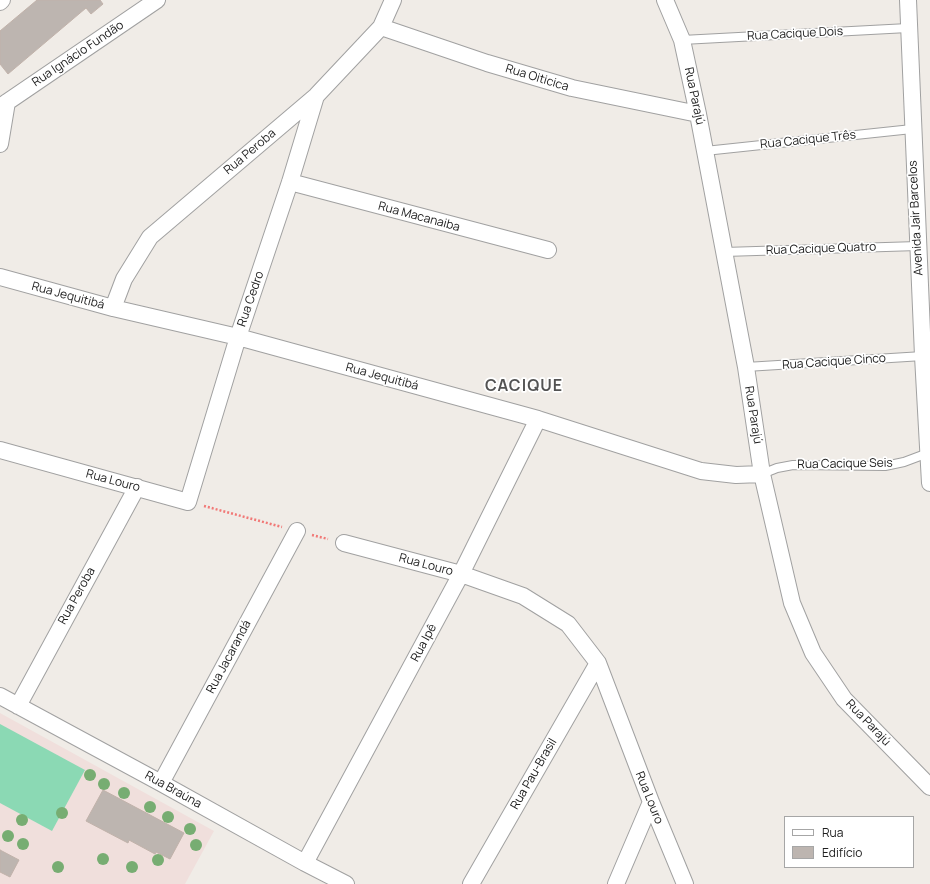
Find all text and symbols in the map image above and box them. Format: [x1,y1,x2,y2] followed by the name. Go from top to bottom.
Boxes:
[29,18,127,90] street label: Rua Ignácio Fundão
[747,24,843,44] street label: Rua Cacique Dois
[504,62,570,94] street label: Rua Oiticica
[681,66,707,126] street label: Rua Parajú
[221,126,279,178] street label: Rua Peroba
[759,128,857,152] street label: Rua Cacique Três
[906,160,926,276] street label: Avenida Jair Barcelos
[376,199,462,235] street label: Rua Macanaiba
[766,240,876,258] street label: Rua Cacique Quatro
[235,269,267,329] street label: Rua Cedro
[30,279,106,313] street label: Rua Jequitibá
[782,351,886,373] street label: Rua Cacique Cinco
[344,360,420,394] street label: Rua Jequitibá
[485,377,563,397] district label: CACIQUE
[741,385,765,445] street label: Rua Parajú
[797,456,893,472] street label: Rua Cacique Seis
[84,467,142,495] street label: Rua Louro
[397,551,455,579] street label: Rua Louro
[55,565,99,627] street label: Rua Peroba
[204,618,254,696] street label: Rua Jacarandá
[408,622,440,664] street label: Rua Ipê
[843,697,893,749] street label: Rua Parajú
[508,736,560,812] street label: Rua Pau-Brasil
[142,768,204,812] street label: Rua Braúna
[632,770,666,826] street label: Rua Louro
[784,816,914,868] legend
[822,824,843,841] text: Rua
[822,844,862,861] text: Edifício

